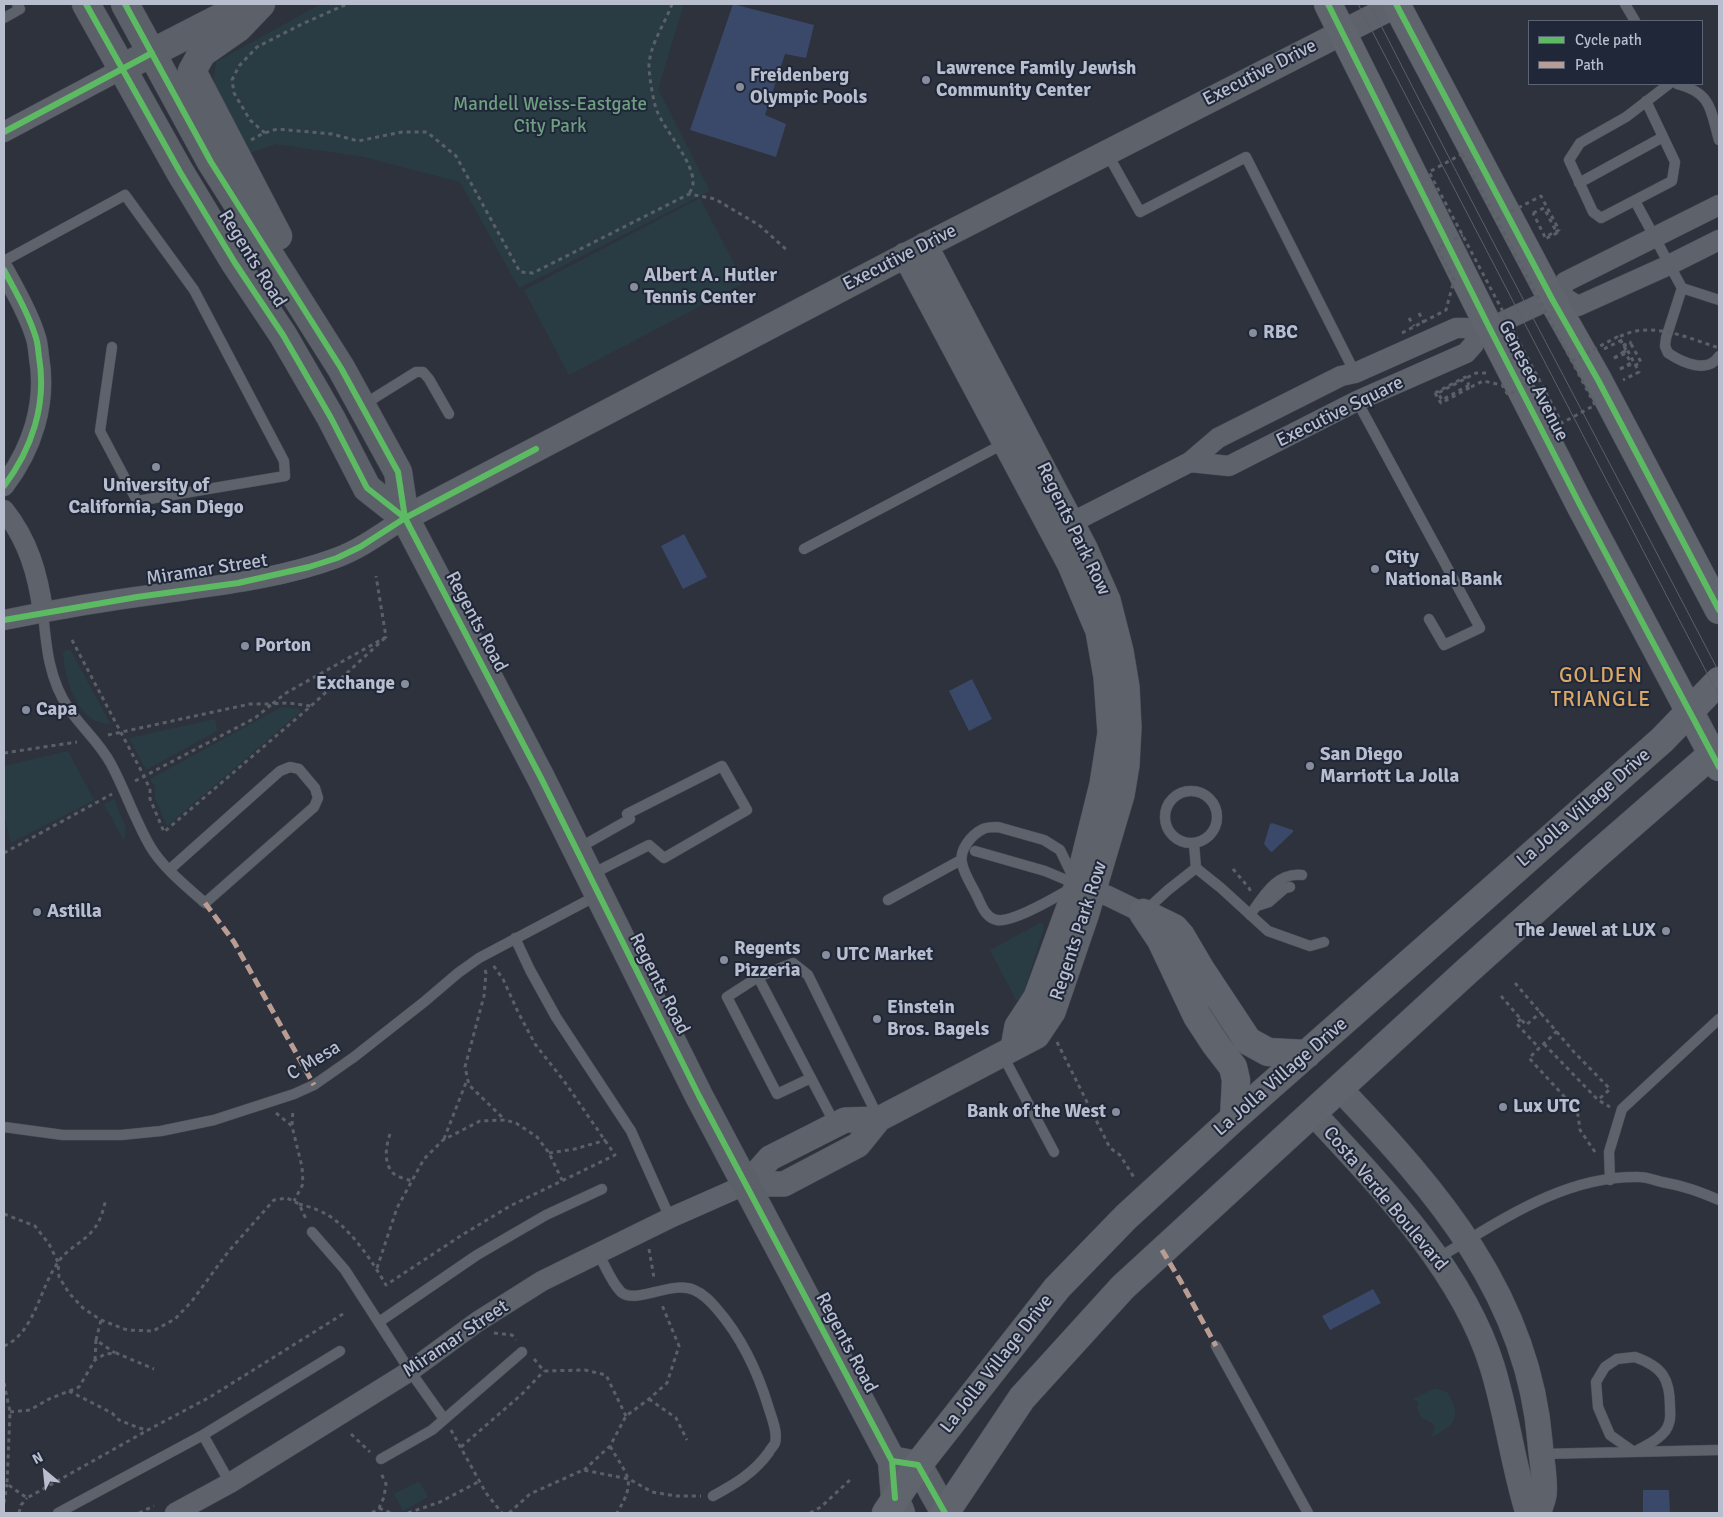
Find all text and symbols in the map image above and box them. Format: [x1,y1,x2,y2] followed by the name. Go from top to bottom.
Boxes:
[1528,20,1703,85] legend
[1575,31,1642,49] text: Cycle path
[1199,35,1321,111] street label: Executive Drive
[1575,56,1604,74] text: Path
[936,58,1136,102] place label: Lawrence Family Jewish Community Center
[750,65,867,109] place label: Freidenberg Olympic Pools
[920,74,932,86] marker: Lawrence Family Jewish Community Center
[734,81,746,93] marker: Freidenberg Olympic Pools
[453,94,647,138] park label: Mandell Weiss-Eastgate City Park
[213,206,291,312] street label: Regents Road
[839,220,961,296] street label: Executive Drive
[644,265,777,309] place label: Albert A. Hutler Tennis Center
[628,281,640,293] marker: Albert A. Hutler Tennis Center
[1493,317,1573,445] street label: Genesee Avenue
[1263,322,1298,344] place label: RBC
[1247,327,1259,339] marker: RBC
[1273,371,1407,453] street label: Executive Square
[1031,459,1115,599] street label: Regents Park Row
[150,461,162,473] marker: University of California, San Diego
[68,475,244,519] place label: University of California, San Diego
[1385,547,1503,591] place label: City National Bank
[145,549,269,591] street label: Miramar Street
[1369,563,1381,575] marker: City National Bank
[440,568,512,676] street label: Regents Road
[255,635,311,657] place label: Porton
[239,640,251,652] marker: Porton
[1550,663,1652,713] district label: GOLDEN TRIANGLE
[316,673,395,695] place label: Exchange
[399,678,411,690] marker: Exchange
[36,699,77,721] place label: Capa
[20,704,32,716] marker: Capa
[1320,744,1459,788] place label: San Diego Marriott La Jolla
[1513,744,1655,872] street label: La Jolla Village Drive
[1304,760,1316,772] marker: San Diego Marriott La Jolla
[1046,859,1112,1003] street label: Regents Park Row
[47,901,102,923] place label: Astilla
[31,906,43,918] marker: Astilla
[1516,920,1656,942] place label: The Jewel at LUX
[1660,925,1672,937] marker: The Jewel at LUX
[624,930,694,1038] street label: Regents Road
[734,938,801,982] place label: Regents Pizzeria
[836,944,933,966] place label: UTC Market
[820,949,832,961] marker: UTC Market
[718,954,730,966] marker: Regents Pizzeria
[887,997,989,1041] place label: Einstein Bros. Bagels
[871,1013,883,1025] marker: Einstein Bros. Bagels
[1210,1013,1352,1141] street label: La Jolla Village Drive
[283,1036,345,1086] street label: C Mesa
[1513,1096,1580,1118] place label: Lux UTC
[967,1101,1106,1123] place label: Bank of the West
[1497,1101,1509,1113] marker: Lux UTC
[1110,1106,1122,1118] marker: Bank of the West
[1318,1122,1452,1276] street label: Costa Verde Boulevard
[810,1289,882,1397] street label: Regents Road
[936,1290,1058,1438] street label: La Jolla Village Drive
[399,1295,513,1383] street label: Miramar Street
[20,1447,70,1497] north arrow
[29,1449,46,1468] text: N

